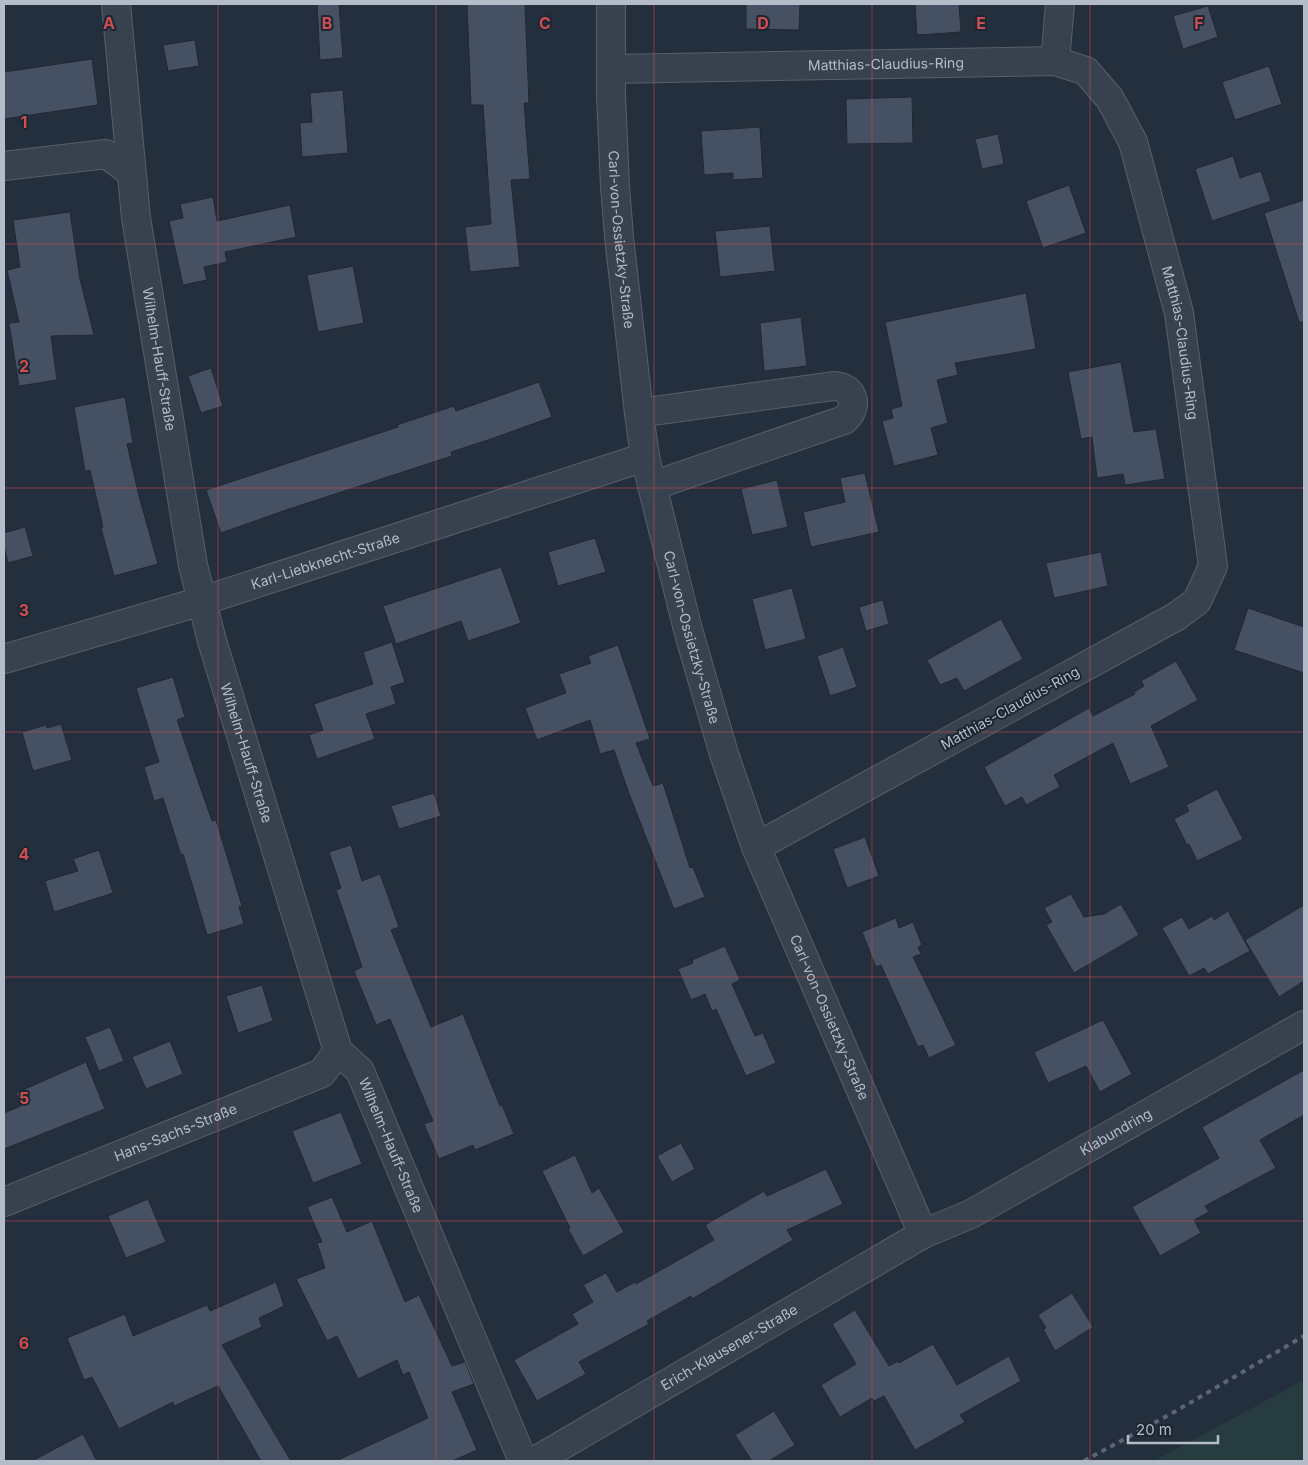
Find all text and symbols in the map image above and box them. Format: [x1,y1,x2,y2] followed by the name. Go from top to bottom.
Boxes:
[103,13,115,33] text: A
[322,13,332,33] text: B
[539,13,551,33] text: C
[757,13,769,33] text: D
[976,13,986,33] text: E
[1194,13,1204,33] text: F
[808,54,964,73] street label: Matthias-Claudius-Ring
[21,112,27,132] text: 1
[605,150,638,329] street label: Carl-von-Ossietzky-Straße
[1159,264,1202,421] street label: Matthias-Claudius-Ring
[140,286,180,432] street label: Wilhelm-Hauff-Straße
[19,356,29,376] text: 2
[249,528,402,593] street label: Karl-Liebknecht-Straße
[661,549,724,726] street label: Carl-von-Ossietzky-Straße
[19,600,29,620] text: 3
[938,662,1082,753] street label: Matthias-Claudius-Ring
[217,681,276,825] street label: Wilhelm-Hauff-Straße
[19,844,30,864] text: 4
[787,932,873,1102] street label: Carl-von-Ossietzky-Straße
[356,1075,427,1215] street label: Wilhelm-Hauff-Straße
[19,1088,29,1108] text: 5
[111,1100,239,1164] street label: Hans-Sachs-Straße
[1076,1104,1155,1159] street label: Klabundring
[657,1300,800,1394] street label: Erich-Klausener-Straße
[19,1333,29,1353] text: 6
[1128,1412,1218,1444] scale bar
[1136,1420,1172,1439] text: 20 m

